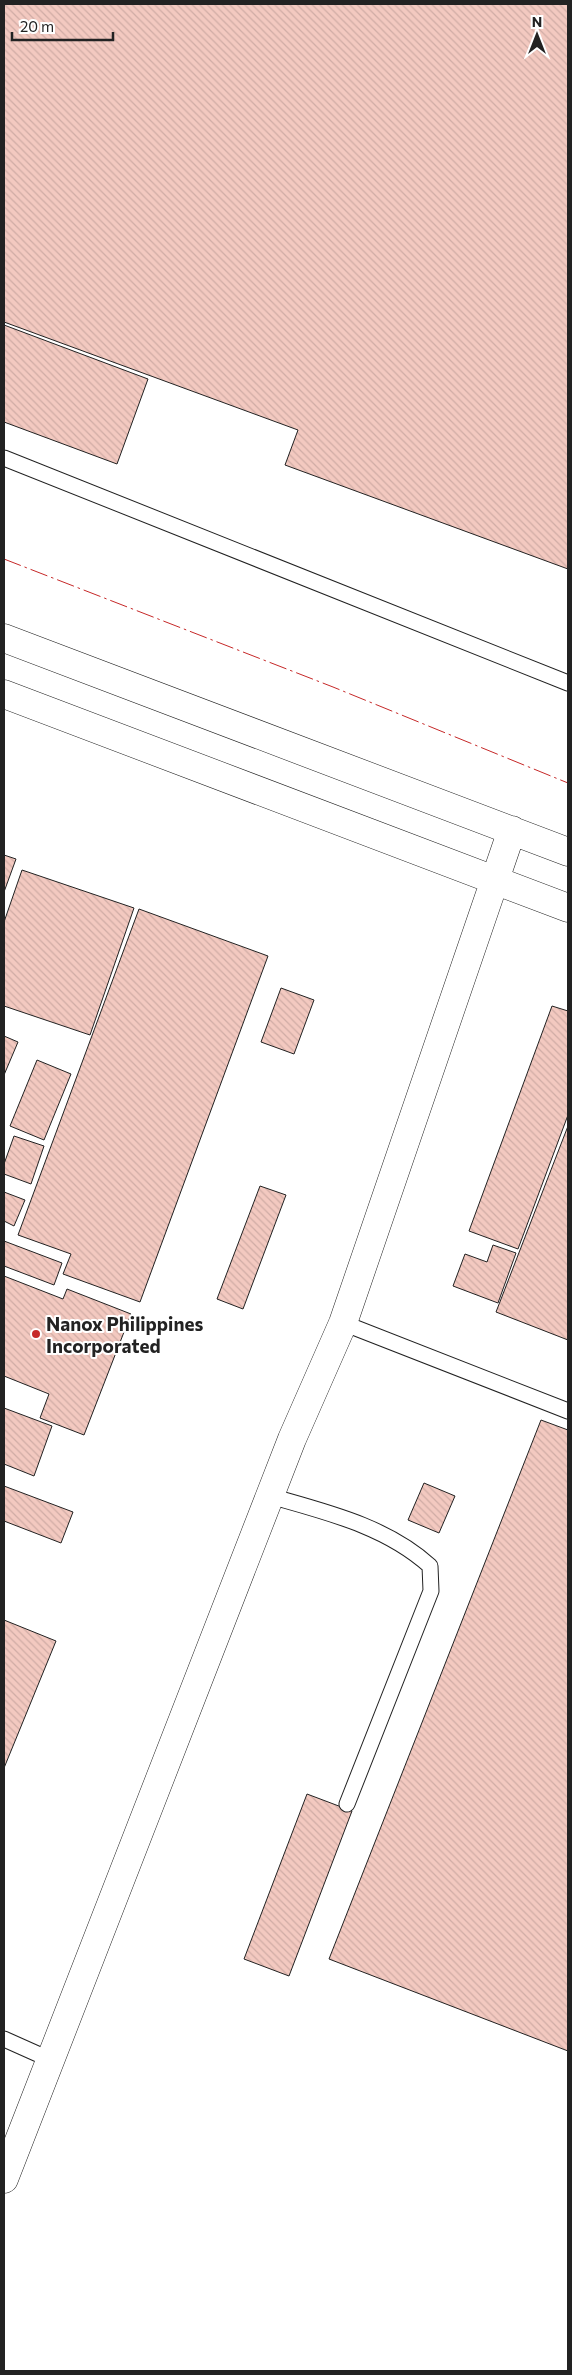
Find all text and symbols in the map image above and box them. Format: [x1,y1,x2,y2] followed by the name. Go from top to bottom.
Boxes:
[12,10,114,42] scale bar
[512,10,562,60] north arrow
[532,13,542,30] text: N
[20,17,54,35] text: 20 m
[46,1312,203,1357] place label: Nanox Philippines Incorporated
[30,1328,42,1340] marker: Nanox Philippines Incorporated

